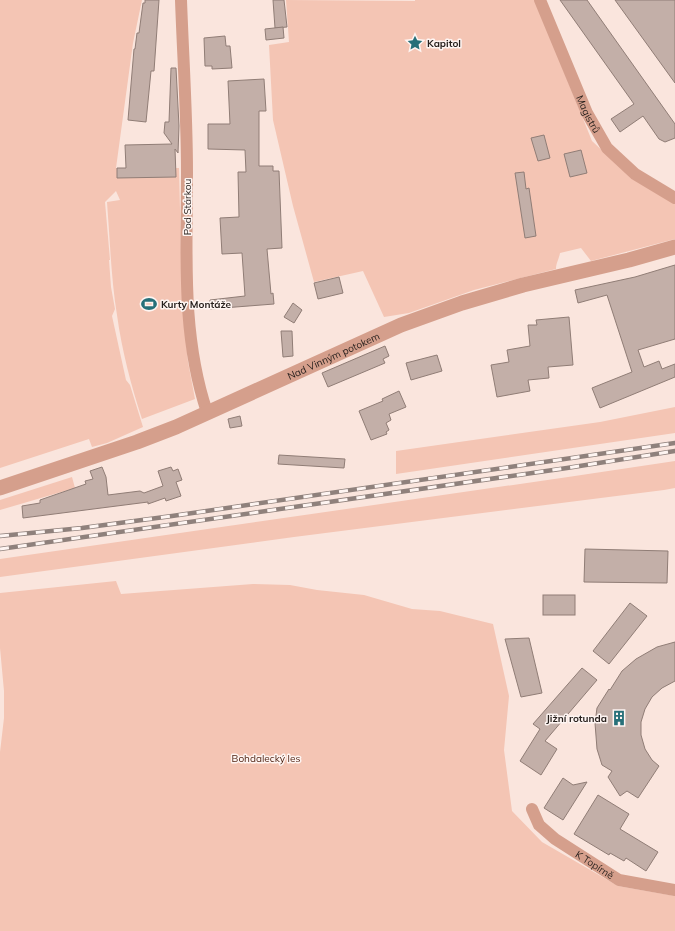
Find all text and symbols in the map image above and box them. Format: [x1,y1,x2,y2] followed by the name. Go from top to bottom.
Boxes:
[406,34,424,52] place icon: Kapitol
[427,37,461,50] place label: Kapitol
[574,93,604,135] street label: Magistrů
[181,179,194,235] street label: Pod Stárkou
[140,295,158,313] sports icon: Kurty Montáže
[161,298,232,311] place label: Kurty Montáže
[285,329,382,382] street label: Nad Vinným potokem
[610,709,628,727] building icon: Jižní rotunda
[546,712,607,725] place label: Jižní rotunda
[232,752,300,765] park label: Bohdalecký les
[573,847,617,882] street label: K Topírně

